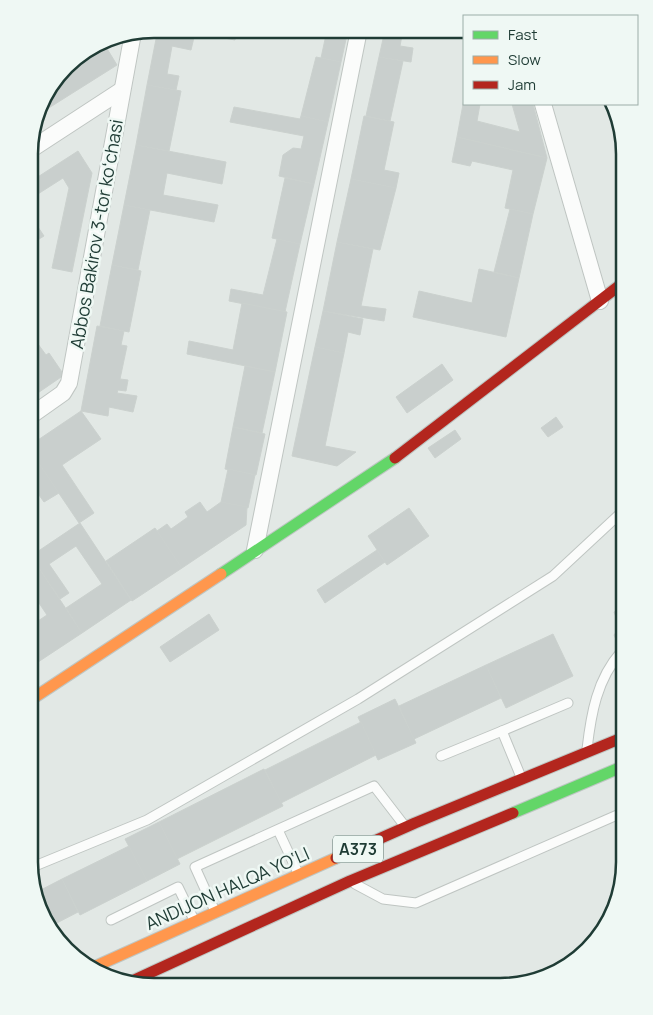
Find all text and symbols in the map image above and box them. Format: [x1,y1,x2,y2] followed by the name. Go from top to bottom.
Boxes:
[463,15,638,105] legend
[508,24,537,45] text: Fast
[508,49,541,70] text: Slow
[508,74,536,95] text: Jam
[64,117,128,351] street label: Abbos Bakirov 3-tor koʻchasi
[333,836,383,862] road number: A373
[141,841,313,935] street label: ANDIJON HALQA YO‘LI

